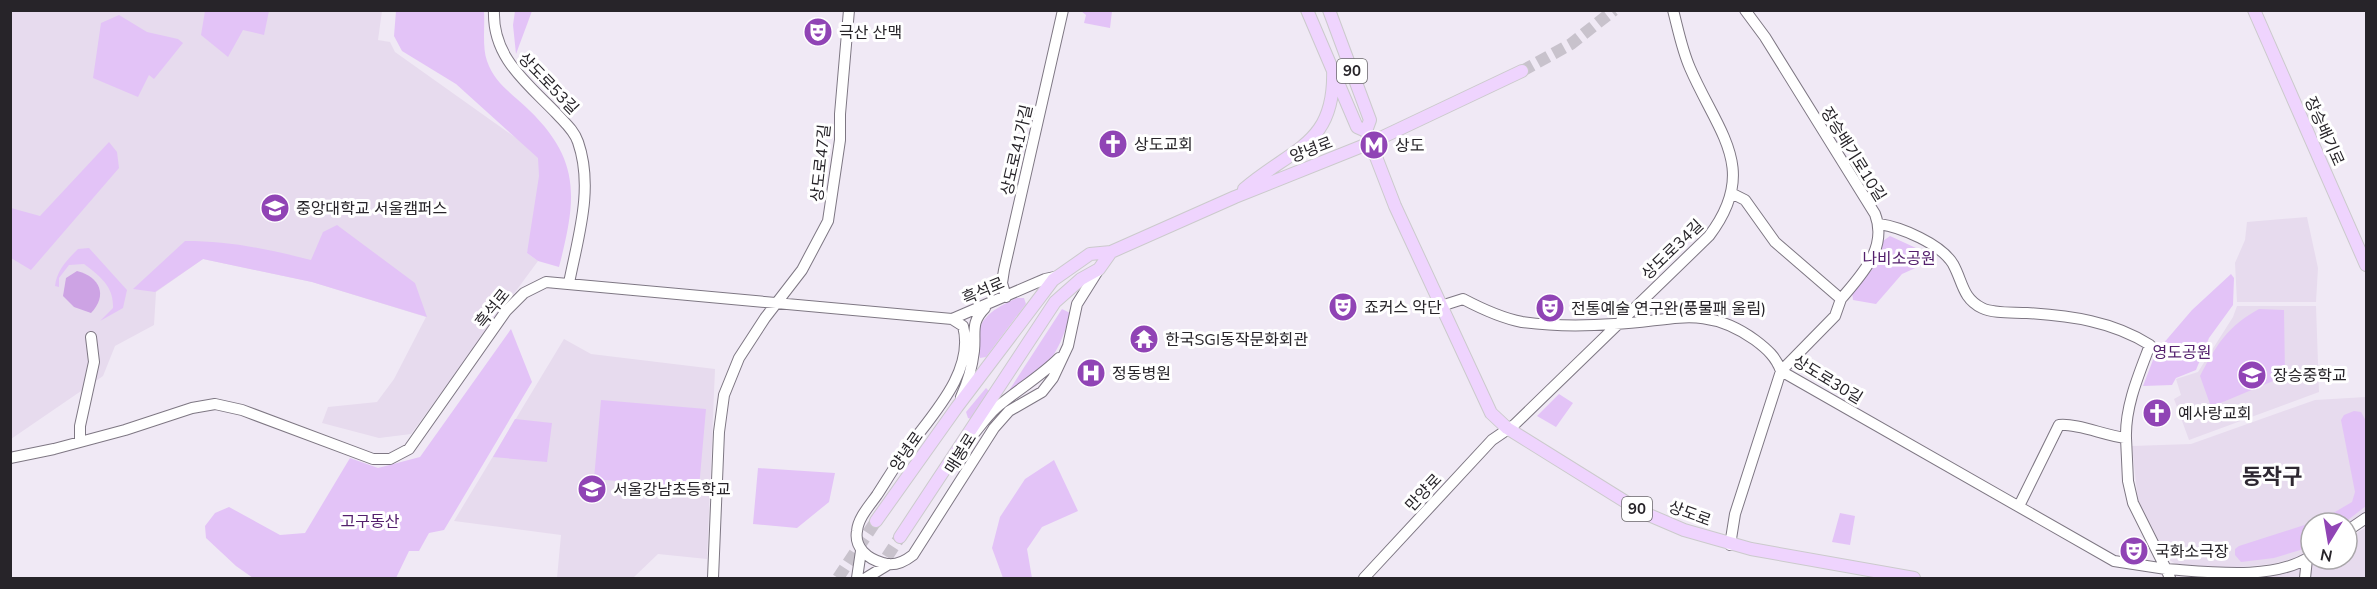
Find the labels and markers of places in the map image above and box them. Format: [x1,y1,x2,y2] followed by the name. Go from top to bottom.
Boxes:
[802,16,834,48] theatre icon: 극산 산맥
[839,22,902,44] place label: 극산 산맥
[1097,128,1129,160] church icon: 상도교회
[1358,129,1390,161] metro station icon: 상도
[1134,134,1193,156] place label: 상도교회
[1395,135,1425,157] place label: 상도
[259,192,291,224] school or university icon: 중앙대학교 서울캠퍼스
[296,198,447,220] place label: 중앙대학교 서울캠퍼스
[1327,291,1359,323] theatre icon: 죠커스 악단
[1534,292,1566,324] theatre icon: 전통예술 연구완(풍물패 울림)
[1364,297,1442,319] place label: 죠커스 악단
[1571,298,1766,320] place label: 전통예술 연구완(풍물패 울림)
[1128,323,1160,355] temple icon: 한국SGI동작문화회관
[1165,329,1309,351] place label: 한국SGI동작문화회관
[1075,357,1107,389] hospital icon: 정동병원
[2236,359,2268,391] school or university icon: 장승중학교
[1112,363,1171,385] place label: 정동병원
[2273,365,2347,387] place label: 장승중학교
[2141,397,2173,429] church icon: 예사랑교회
[2178,403,2252,425] place label: 예사랑교회
[576,473,608,505] school or university icon: 서울강남초등학교
[613,479,731,501] place label: 서울강남초등학교
[2118,535,2150,567] theatre icon: 국화소극장
[2155,541,2229,563] place label: 국화소극장

